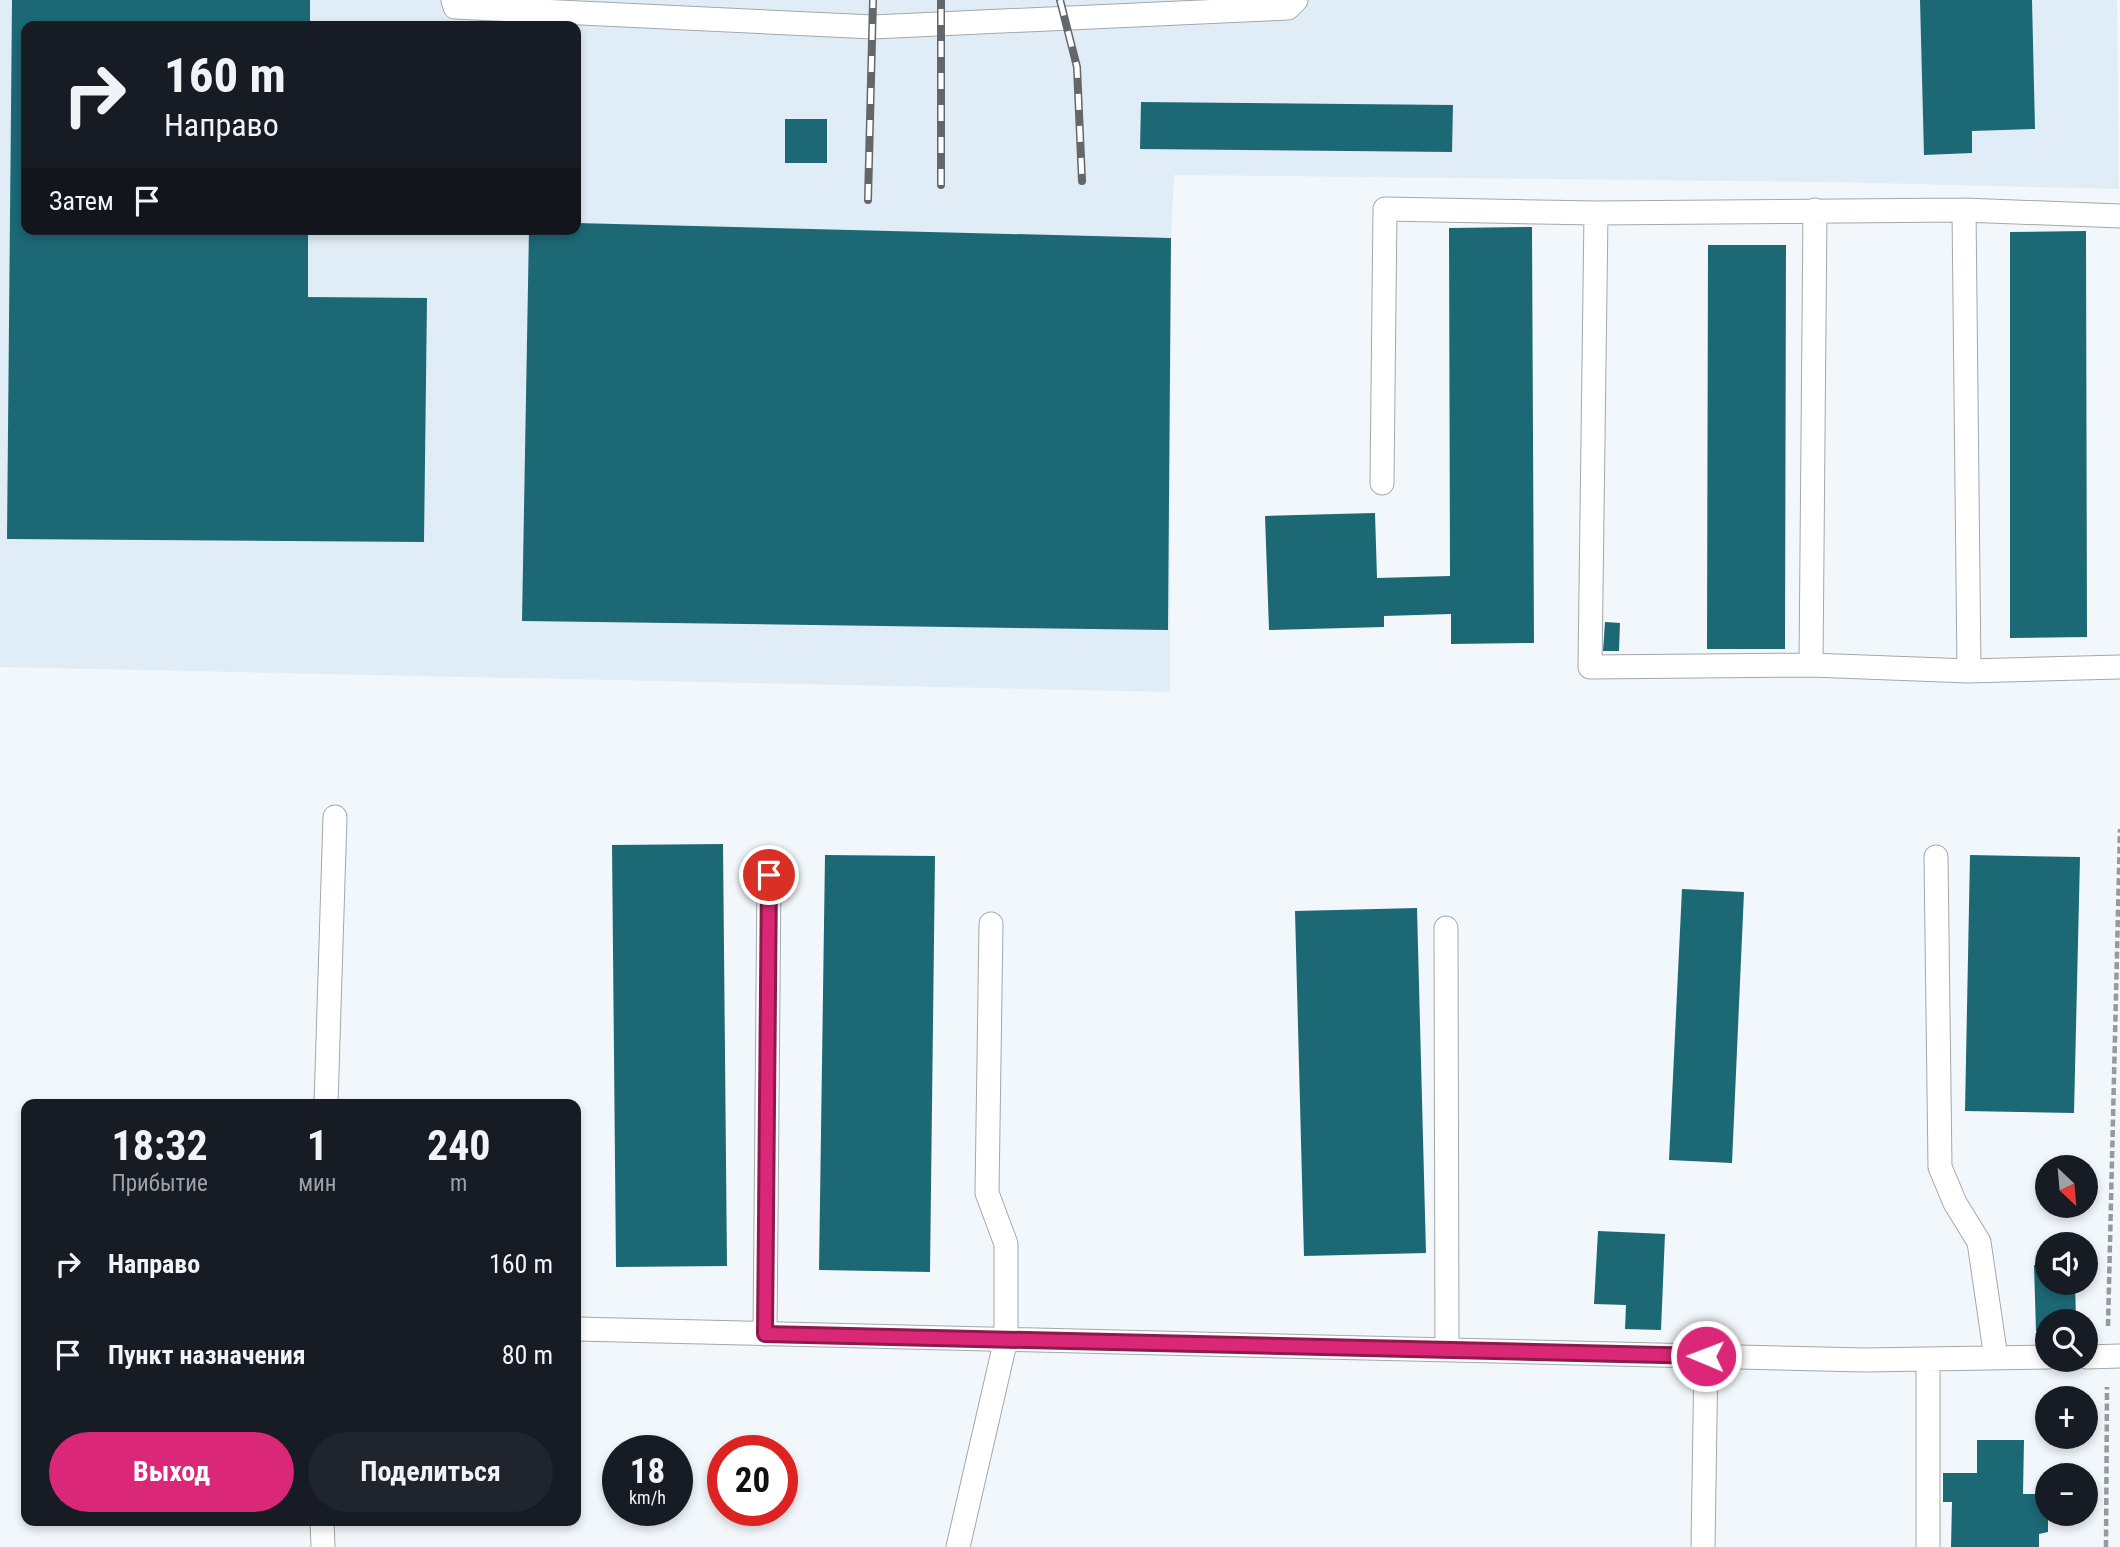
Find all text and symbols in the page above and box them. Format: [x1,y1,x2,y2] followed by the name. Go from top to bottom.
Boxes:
[164,47,286,104] text: 160 m
[49,49,140,140] icon: right
[164,106,279,144] text: Направо
[128,182,166,220] icon: arrive
[49,186,114,216] text: Затем
[739,845,799,905] pin
[750,856,788,894] icon: arrive
[111,1121,208,1170] text: 18:32
[307,1121,328,1170] text: 1
[427,1121,491,1170] text: 240
[2035,1155,2098,1218] north arrow
[2035,1155,2098,1526] map controls
[111,1170,208,1197] text: Прибытие
[298,1170,337,1197] text: мин
[450,1170,467,1197] text: m
[2035,1232,2098,1295] button: sound
[49,1245,87,1283] icon: right
[108,1249,200,1279] text: Направо
[489,1249,553,1279] text: 160 m
[2035,1309,2098,1372] button: search
[1669,1319,1743,1393] position arrow
[49,1336,87,1374] icon: arrive
[108,1340,306,1370] text: Пункт назначения
[502,1340,553,1370] text: 80 m
[2035,1386,2098,1449] button: +
[49,1432,294,1512] button: Выход
[308,1432,553,1512] button: Поделиться
[707,1435,798,1526] speed limit sign: 20
[630,1451,665,1492] text: 18
[2035,1463,2098,1526] button: −
[629,1487,666,1508] text: km/h

